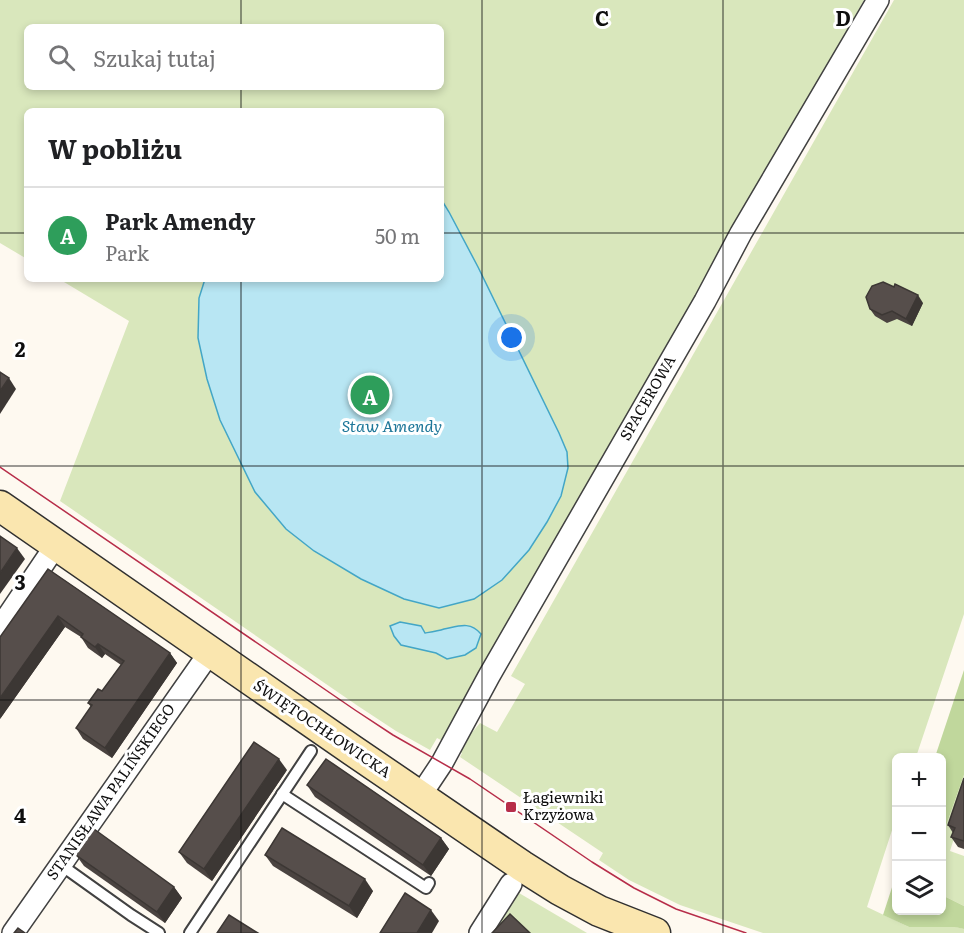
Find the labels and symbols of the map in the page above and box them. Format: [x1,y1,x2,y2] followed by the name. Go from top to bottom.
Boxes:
[595,2,609,32] text: C
[835,2,851,32] text: D
[497,323,526,352] your location
[15,333,26,363] text: 2
[613,350,680,444] street label: SPACEROWA
[350,372,389,418] pin: A
[342,413,442,437] water label: Staw Amendy
[14,566,26,596] text: 3
[249,673,396,783] street label: ŚWIĘTOCHŁOWICKA
[40,698,180,884] street label: STANISŁAWA PALIŃSKIEGO
[523,785,604,825] place label: Łagiewniki Krzyżowa
[14,799,26,829] text: 4
[504,800,518,814] marker: Łagiewniki Krzyżowa

